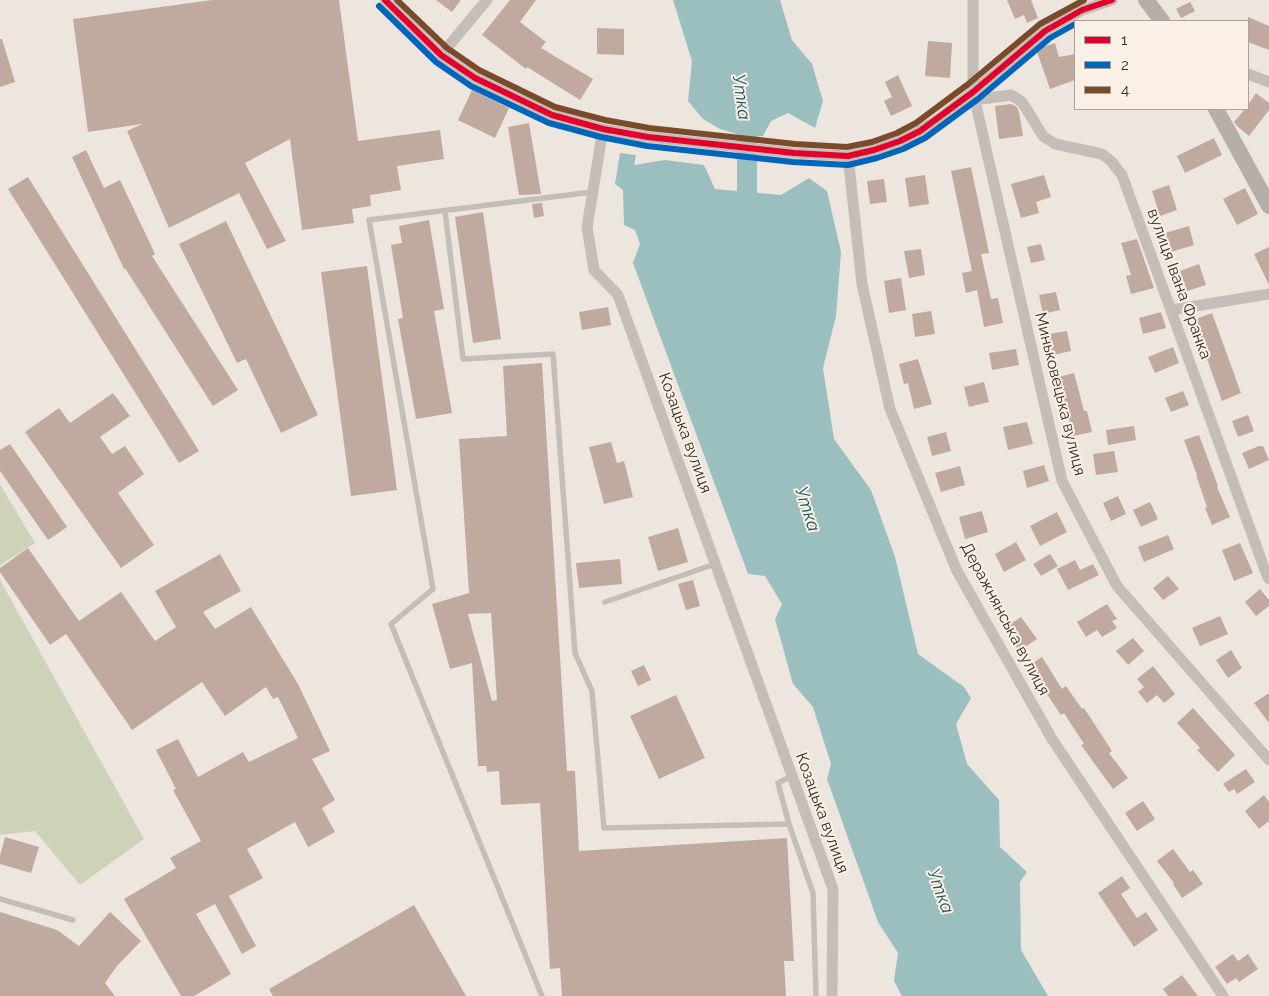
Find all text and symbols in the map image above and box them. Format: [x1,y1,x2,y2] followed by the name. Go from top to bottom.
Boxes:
[1074,20,1249,110] legend
[1121,31,1127,49] text: 1
[1121,56,1129,74] text: 2
[727,73,755,121] water label: Утка
[1121,81,1129,99] text: 4
[1143,206,1215,362] street label: вулиця Івана Франка
[1030,310,1090,478] street label: Миньковецька вулиця
[654,370,716,496] street label: Козацька вулиця
[790,484,824,534] water label: Утка
[956,539,1054,699] street label: Деражнянська вулиця
[791,750,853,876] street label: Козацька вулиця
[922,866,958,916] water label: Утка

